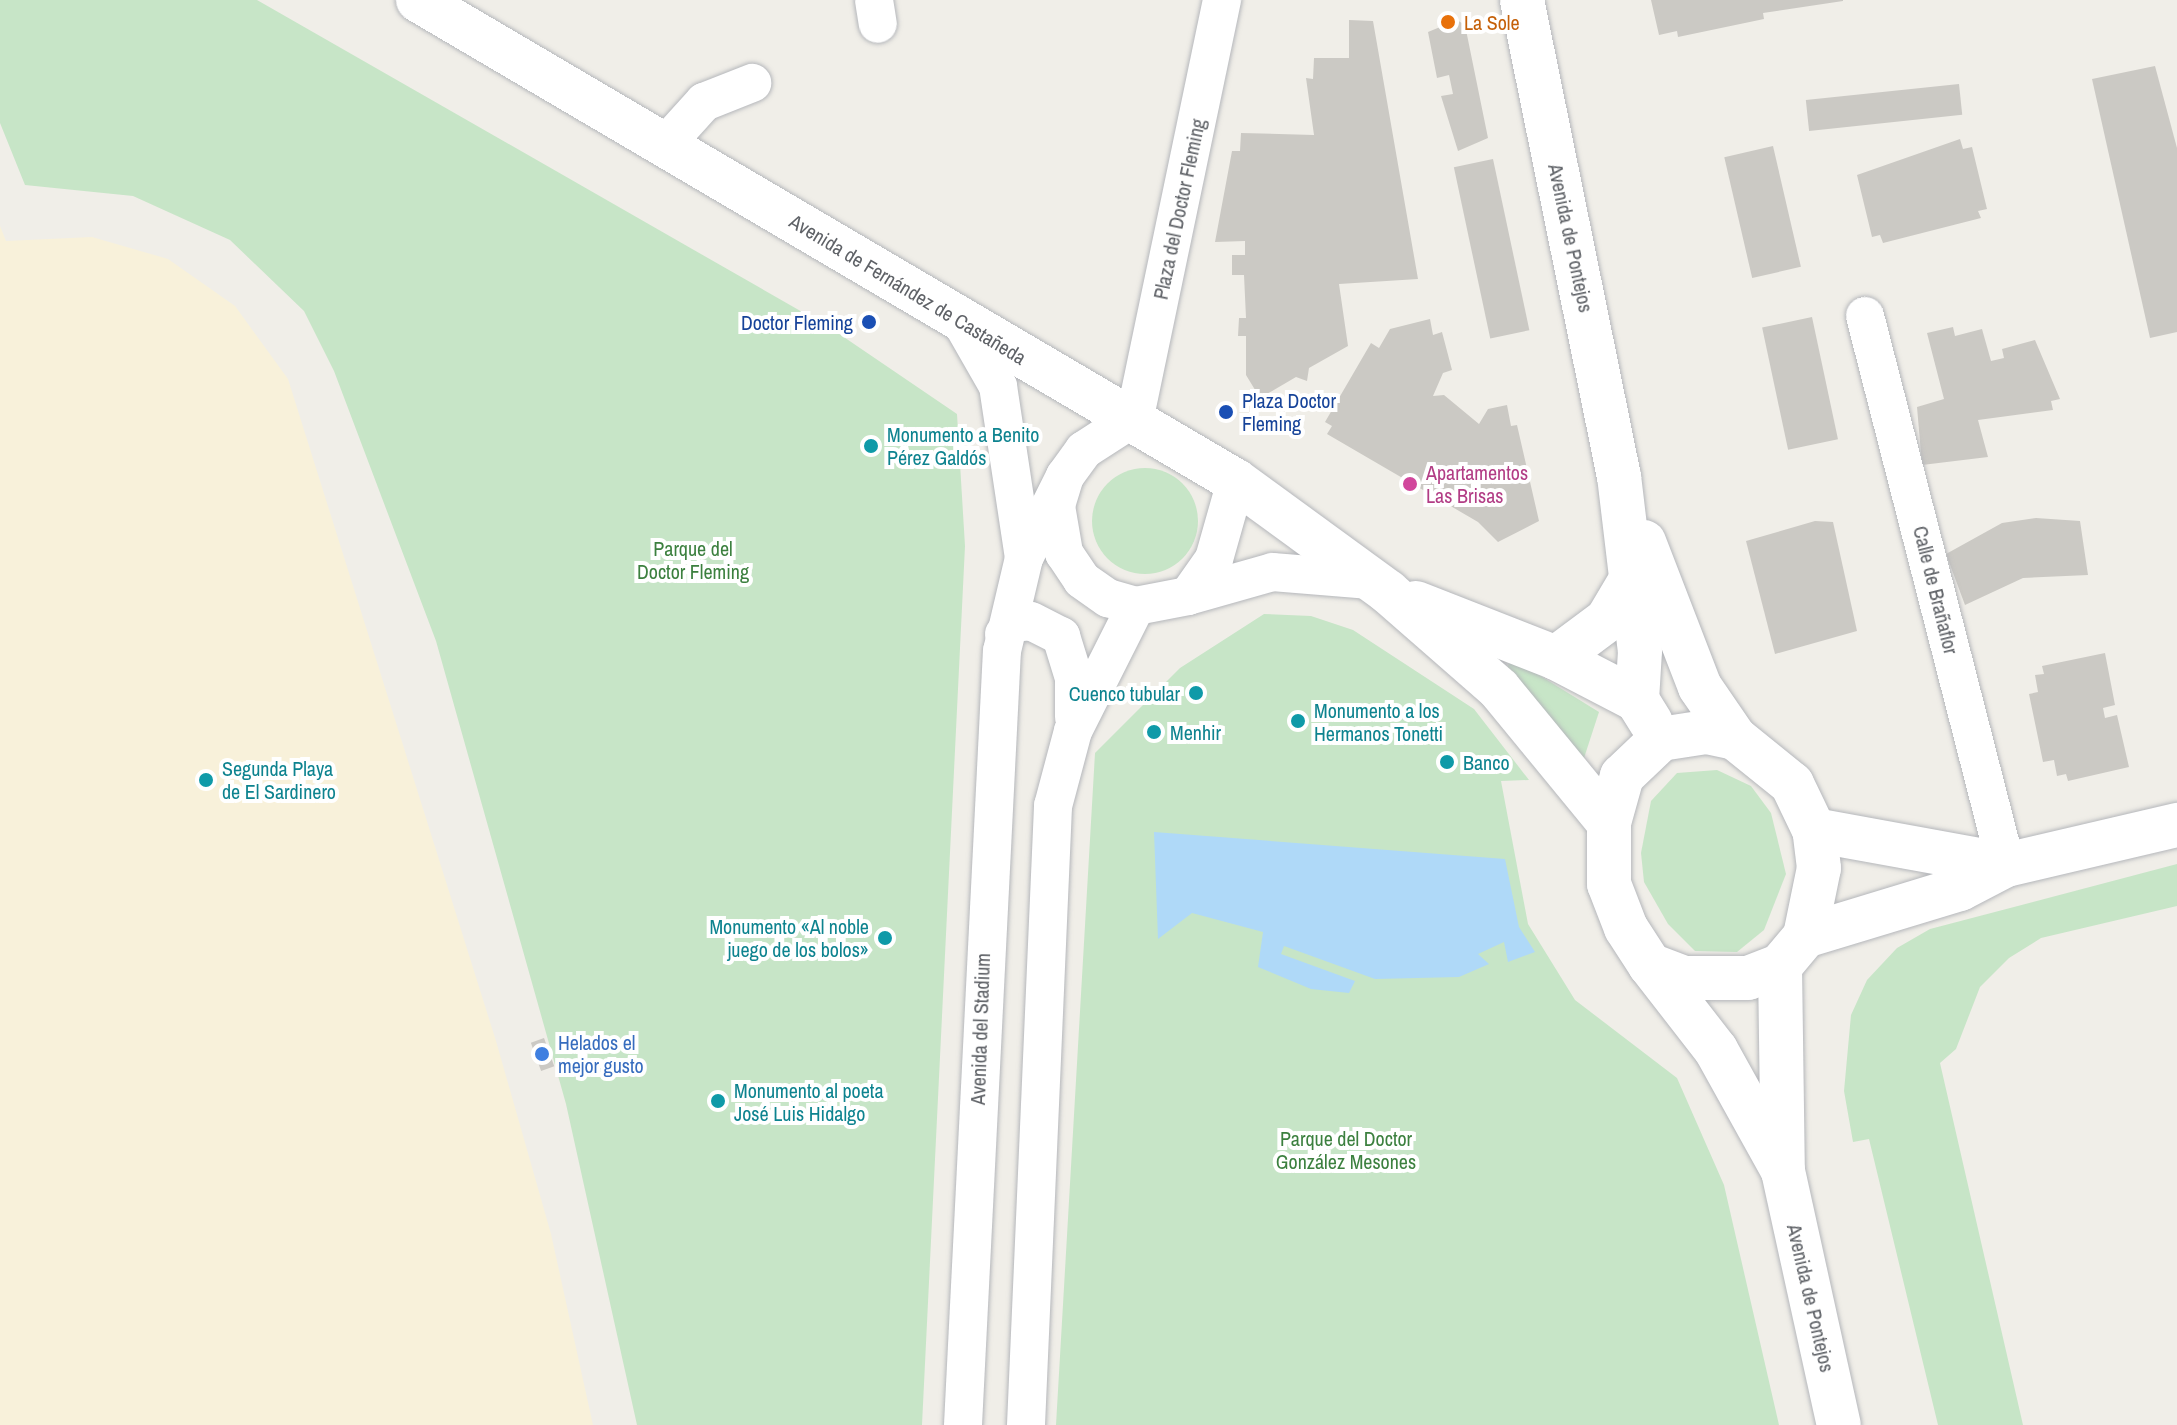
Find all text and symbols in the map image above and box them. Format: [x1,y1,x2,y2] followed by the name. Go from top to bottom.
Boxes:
[1464,10,1520,34] place label: La Sole
[1439,13,1457,31] marker: La Sole
[1148,116,1210,302] street label: Plaza del Doctor Fleming
[1544,162,1598,314] street label: Avenida de Pontejos
[785,209,1031,369] street label: Avenida de Fernández de Castañeda
[741,310,853,334] place label: Doctor Fleming
[860,313,878,331] marker: Doctor Fleming
[1242,388,1336,435] place label: Plaza Doctor Fleming
[1217,403,1235,421] marker: Plaza Doctor Fleming
[887,422,1039,469] place label: Monumento a Benito Pérez Galdós
[862,437,880,455] marker: Monumento a Benito Pérez Galdós
[1426,460,1528,507] place label: Apartamentos Las Brisas
[1401,475,1419,493] marker: Apartamentos Las Brisas
[1908,523,1964,657] street label: Calle de Brañaflor
[637,537,749,584] park label: Parque del Doctor Fleming
[1069,681,1180,705] place label: Cuenco tubular
[1187,684,1205,702] marker: Cuenco tubular
[1314,698,1443,745] place label: Monumento a los Hermanos Tonetti
[1289,712,1307,730] marker: Monumento a los Hermanos Tonetti
[1170,720,1221,744] place label: Menhir
[1145,723,1163,741] marker: Menhir
[1463,750,1509,774] place label: Banco
[1438,753,1456,771] marker: Banco
[222,756,336,803] place label: Segunda Playa de El Sardinero
[197,771,215,789] marker: Segunda Playa de El Sardinero
[709,914,869,961] place label: Monumento «Al noble juego de los bolos»
[876,929,894,947] marker: Monumento «Al noble juego de los bolos»
[965,953,995,1105] street label: Avenida del Stadium
[558,1030,644,1077] place label: Helados el mejor gusto
[533,1045,551,1063] marker: Helados el mejor gusto
[734,1078,884,1125] place label: Monumento al poeta José Luis Hidalgo
[709,1092,727,1110] marker: Monumento al poeta José Luis Hidalgo
[1276,1127,1416,1174] park label: Parque del Doctor González Mesones
[1782,1222,1840,1374] street label: Avenida de Pontejos

